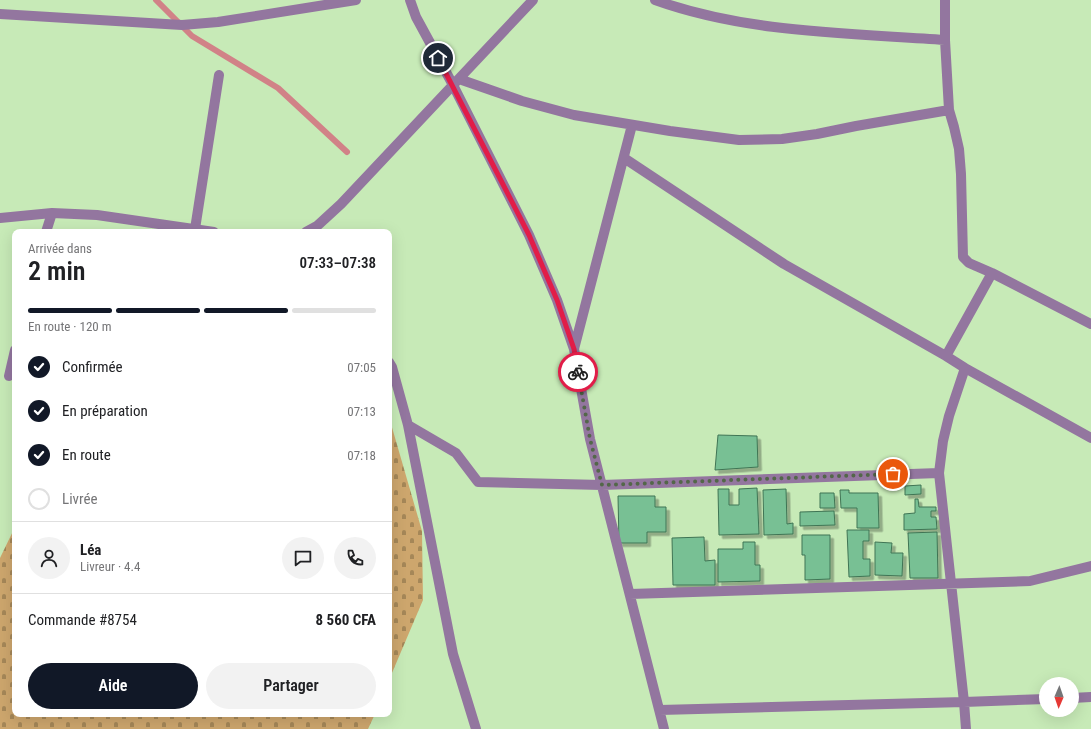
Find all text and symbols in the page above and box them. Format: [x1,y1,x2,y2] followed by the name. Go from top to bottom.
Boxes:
[421,41,455,75] pin
[427,47,449,69] icon: home
[28,241,92,256] text: Arrivée dans
[299,254,376,272] text: 07:33–07:38
[28,256,86,286] text: 2 min
[28,319,111,334] text: En route · 120 m
[558,352,598,392] courier
[28,356,50,378] icon: check
[62,358,123,376] text: Confirmée
[347,360,376,375] text: 07:05
[567,361,589,383] icon: bike
[28,400,50,422] icon: check
[62,402,148,420] text: En préparation
[347,404,376,419] text: 07:13
[28,444,50,466] icon: check
[62,446,111,464] text: En route
[347,448,376,463] text: 07:18
[876,457,910,491] pin
[882,463,904,485] icon: bag
[62,490,98,508] text: Livrée
[28,537,70,579] button: person
[282,537,324,579] button: chat
[334,537,376,579] button: phone
[80,541,101,559] text: Léa
[80,559,140,574] text: Livreur · 4.4
[28,611,137,629] text: Commande #8754
[316,611,376,629] text: 8 560 CFA
[28,663,198,709] button: Aide
[206,663,376,709] button: Partager
[1039,677,1079,717] north arrow
[1039,677,1079,717] map controls

